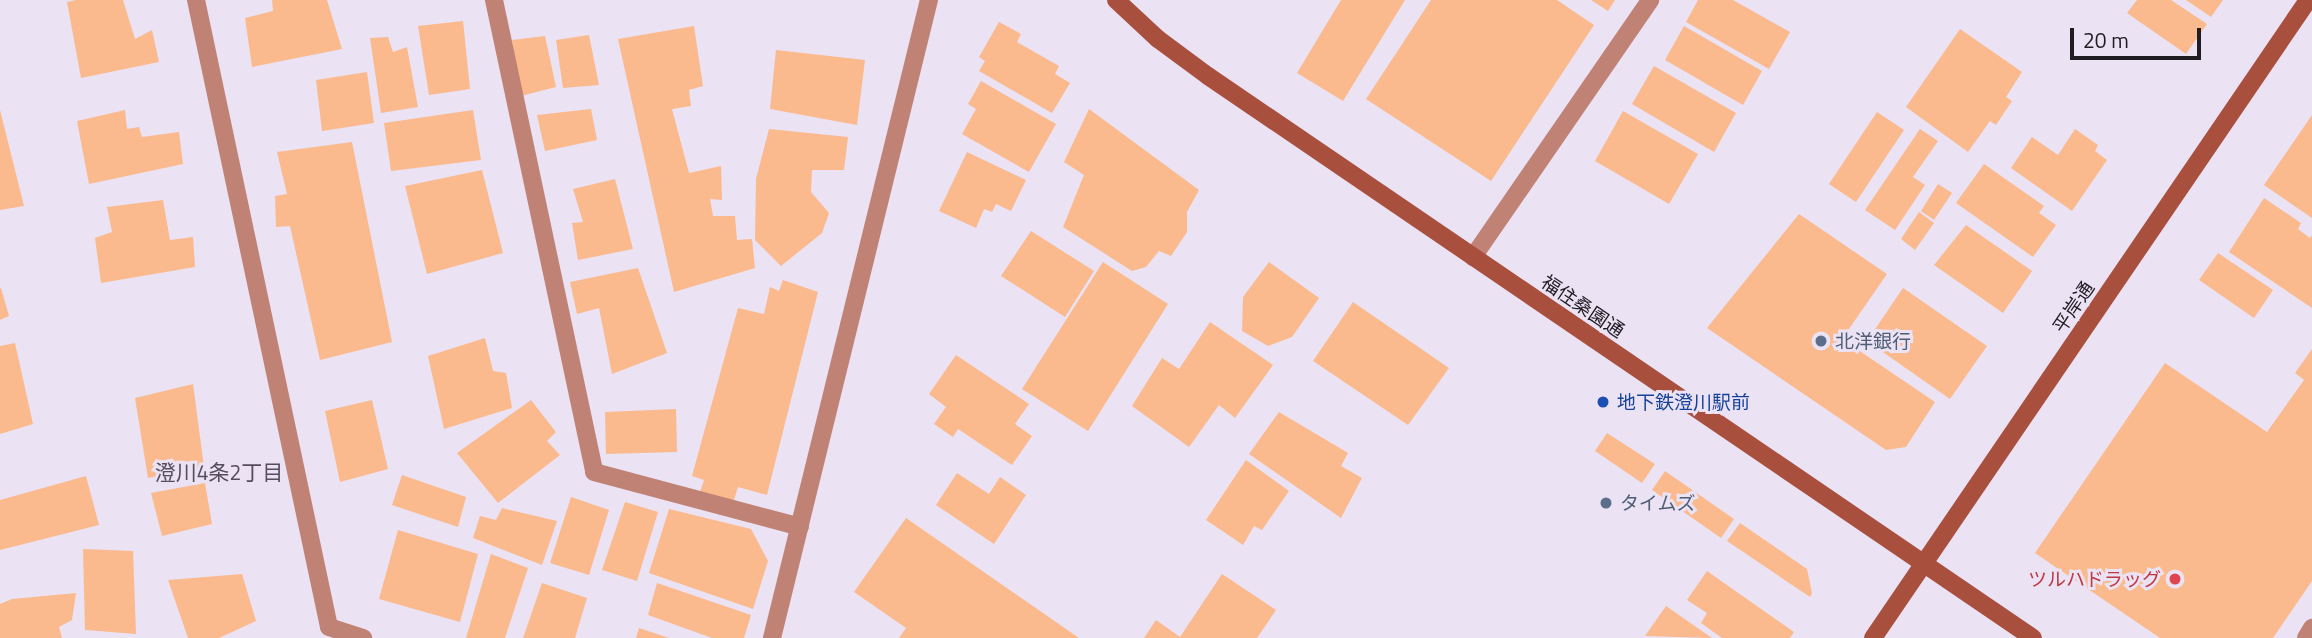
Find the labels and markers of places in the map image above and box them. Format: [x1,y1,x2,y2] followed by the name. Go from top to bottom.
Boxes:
[1835,330,1911,352] place label: 北洋銀行
[1813,333,1829,349] marker: 北洋銀行
[1617,391,1750,413] place label: 地下鉄澄川駅前
[1595,394,1611,410] marker: 地下鉄澄川駅前
[1620,492,1696,514] place label: タイムズ
[1598,495,1614,511] marker: タイムズ
[2028,568,2161,590] place label: ツルハドラッグ
[2167,571,2183,587] marker: ツルハドラッグ

